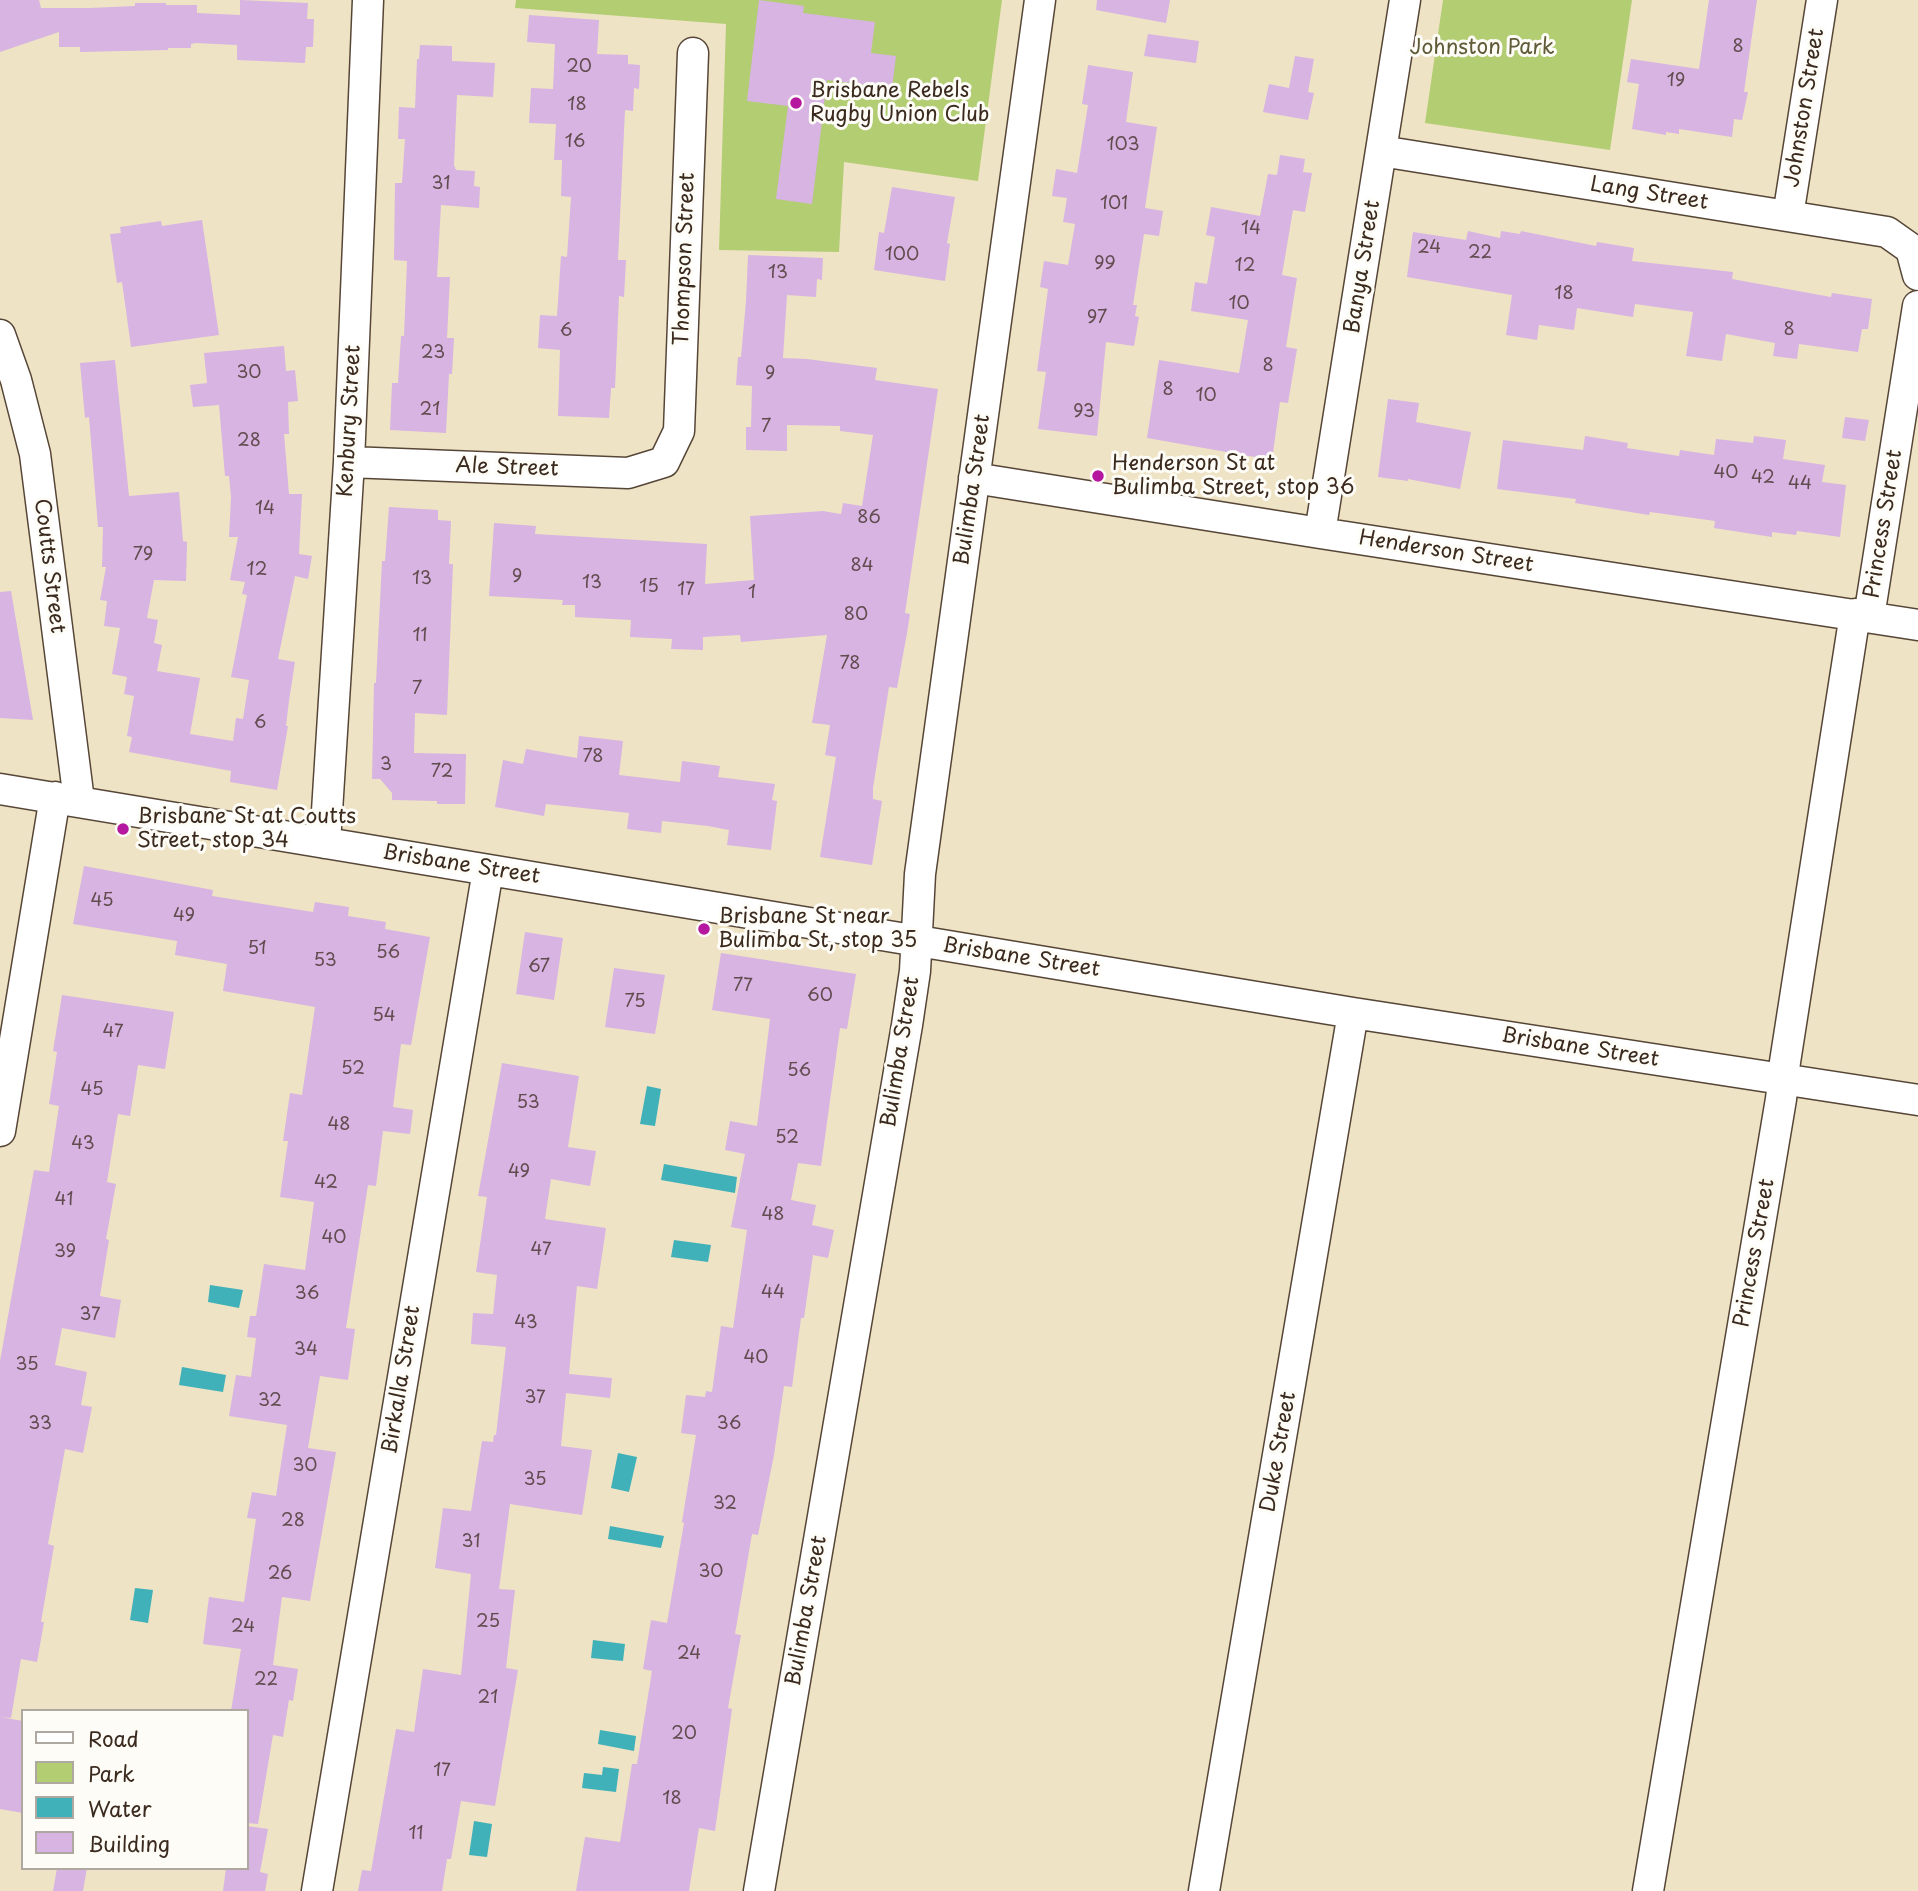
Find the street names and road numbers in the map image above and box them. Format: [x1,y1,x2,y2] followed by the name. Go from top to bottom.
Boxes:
[1780,27,1830,189] street label: Johnston Street
[669,172,701,346] street label: Thompson Street
[1588,172,1710,216] street label: Lang Street
[1340,198,1386,336] street label: Banya Street
[333,344,367,498] street label: Kenbury Street
[950,413,996,567] street label: Bulimba Street
[1860,448,1908,600] street label: Princess Street
[455,454,559,482] street label: Ale Street
[28,497,70,635] street label: Coutts Street
[1357,526,1535,578] street label: Henderson Street
[380,840,542,890] street label: Brisbane Street
[940,933,1102,983] street label: Brisbane Street
[877,975,925,1129] street label: Bulimba Street
[1499,1023,1661,1073] street label: Brisbane Street
[1730,1177,1780,1329] street label: Princess Street
[378,1304,426,1456] street label: Birkalla Street
[1256,1390,1302,1514] street label: Duke Street
[781,1534,833,1688] street label: Bulimba Street

